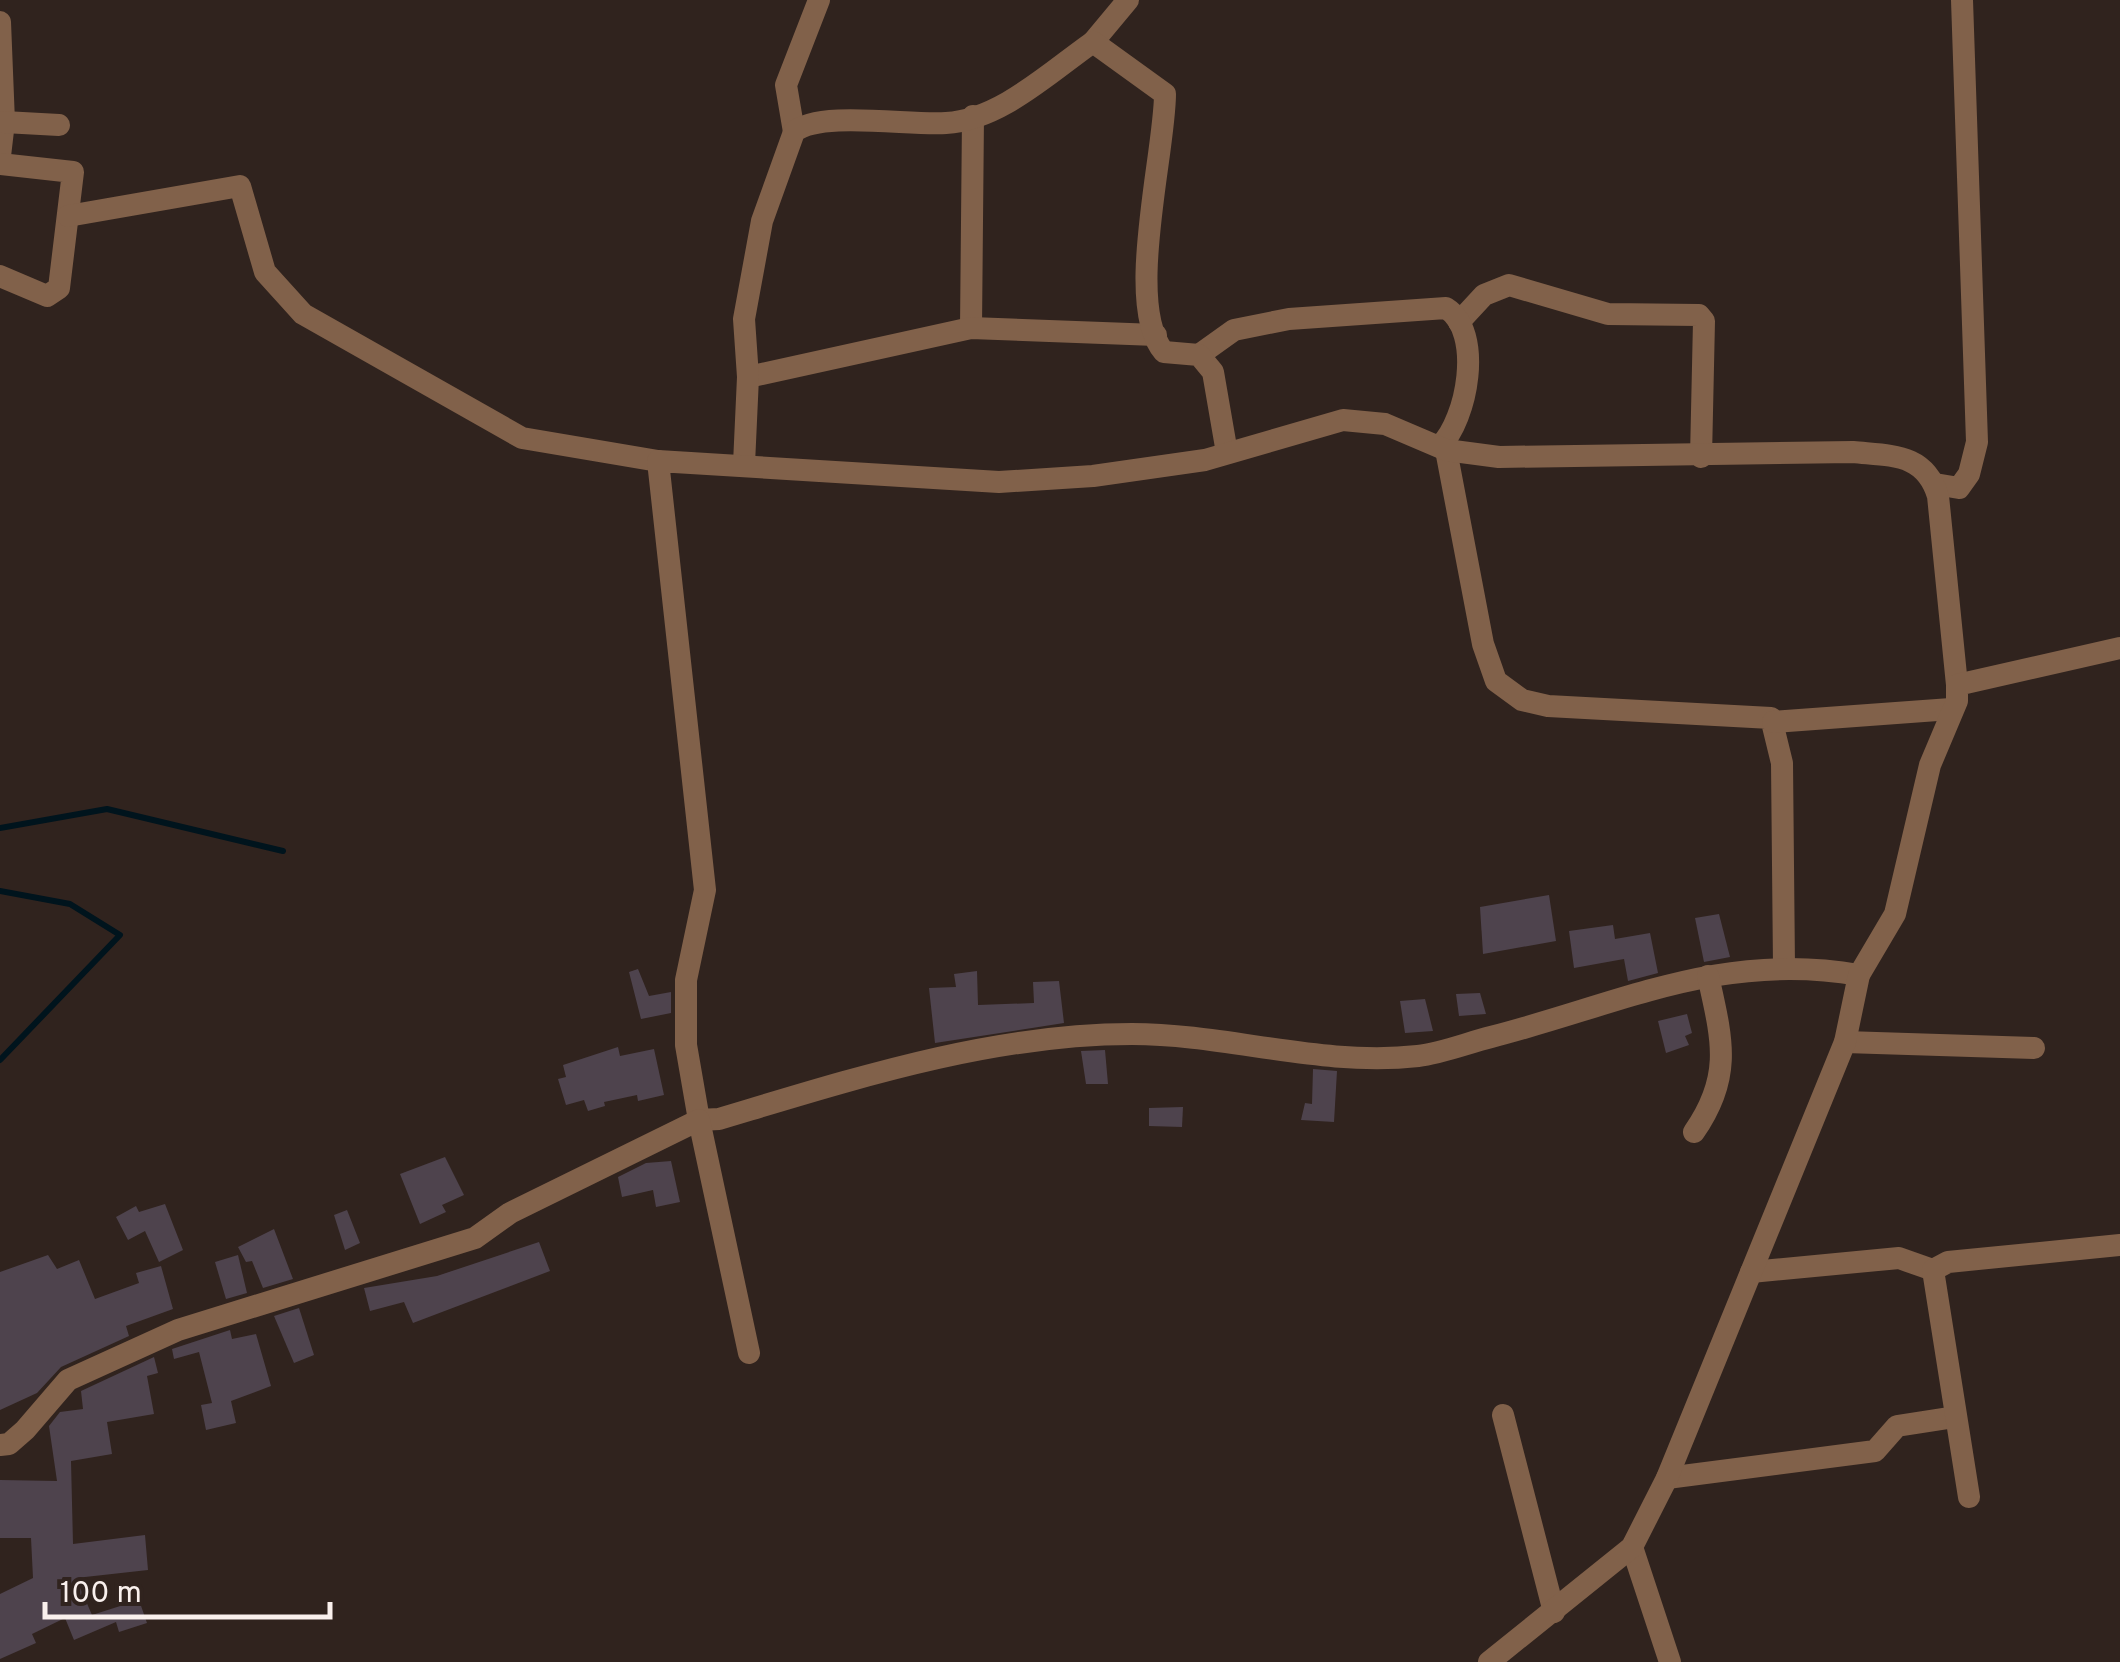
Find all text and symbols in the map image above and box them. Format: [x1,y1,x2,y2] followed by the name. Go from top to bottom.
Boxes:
[45,1557,330,1619] scale bar
[60,1576,142,1613] text: 100 m

